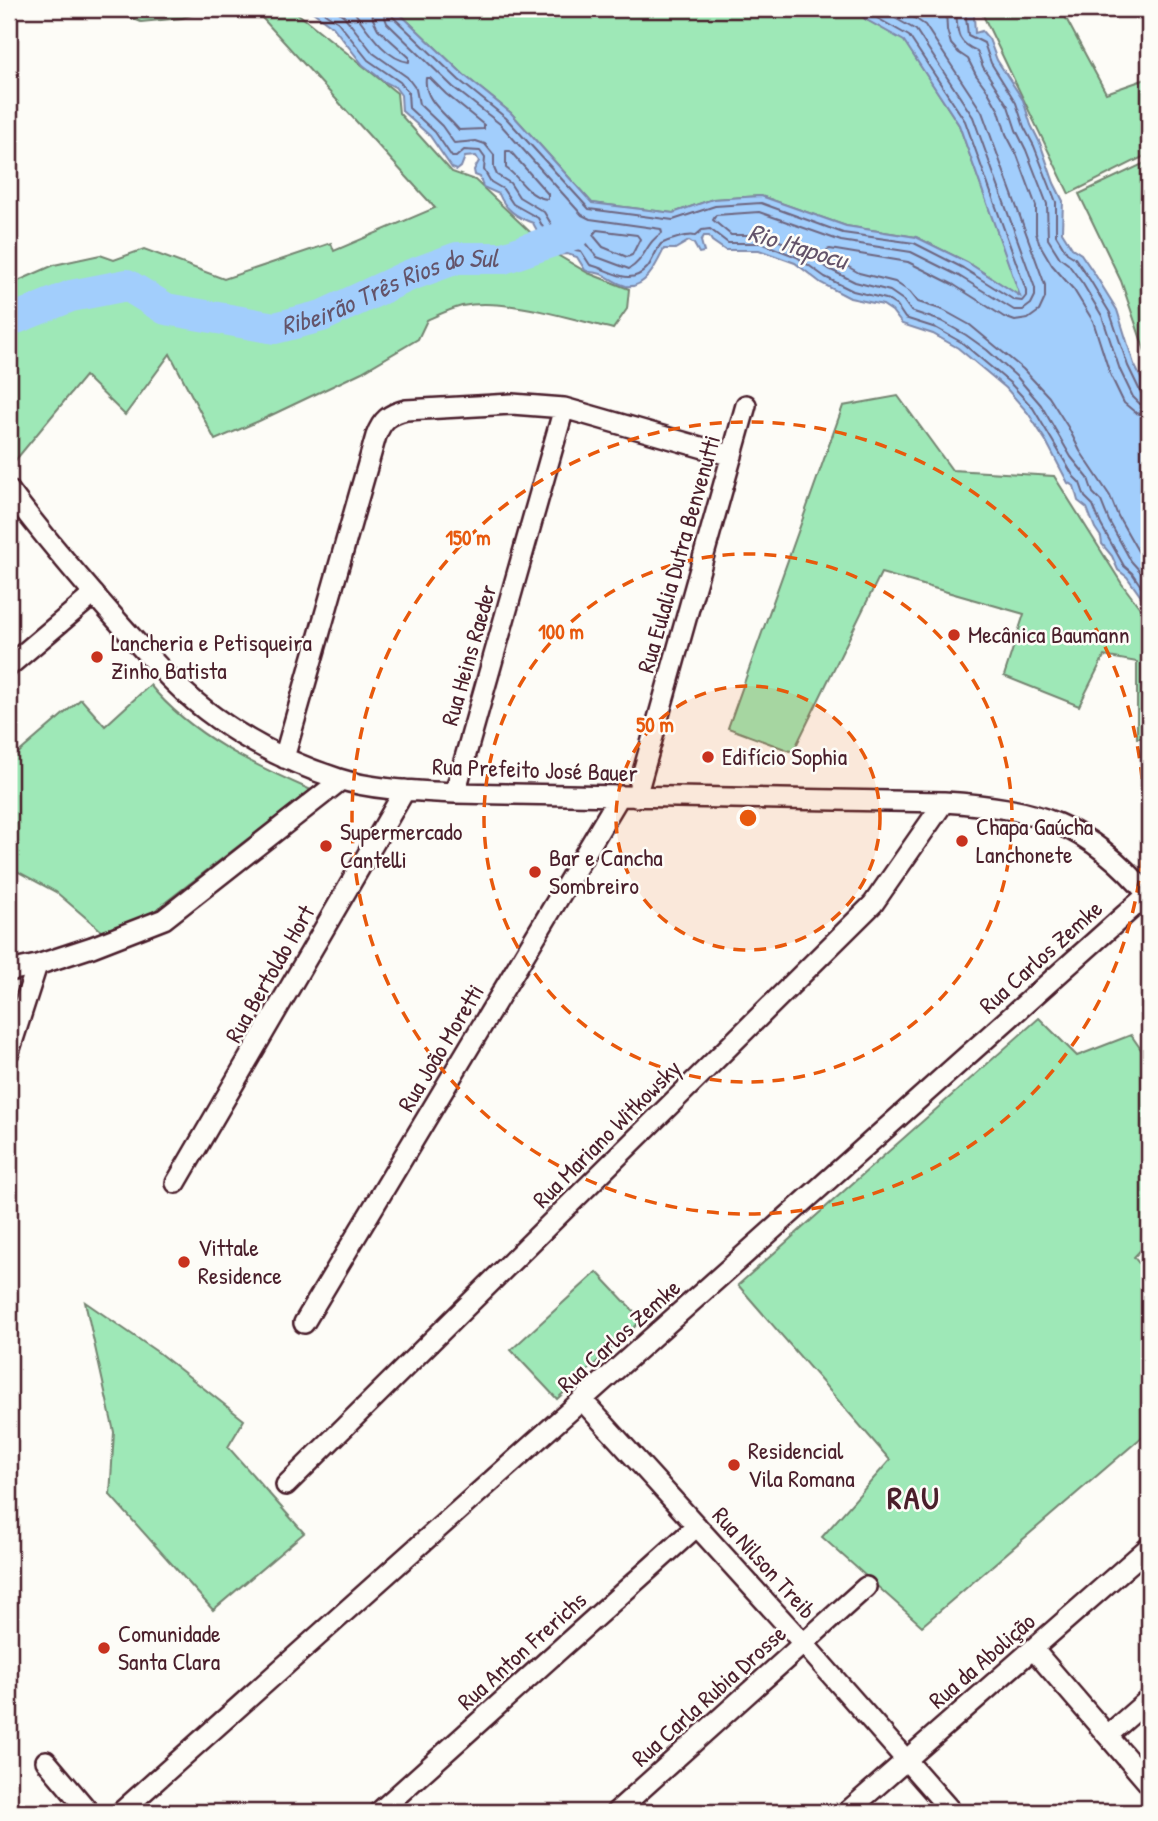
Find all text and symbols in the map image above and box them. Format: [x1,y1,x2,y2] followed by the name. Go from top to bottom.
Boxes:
[744,214,854,279] water label: Rio Itapocu
[277,240,499,343] water label: Ribeirão Três Rios do Sul
[629,431,727,676] street label: Rua Eulalia Dutra Benvenutti
[445,523,491,552] text: 150 m
[433,581,503,729] street label: Rua Heins Raeder
[538,617,584,646] text: 100 m
[968,618,1130,650] place label: Mecânica Baumann
[111,626,312,686] place label: Lancheria e Petisqueira Zinho Batista
[946,627,962,643] marker: Mecânica Baumann
[89,649,105,665] marker: Lancheria e Petisqueira Zinho Batista
[636,710,674,739] text: 50 m
[722,740,847,772] place label: Edifício Sophia
[432,749,638,789] street label: Rua Prefeito José Bauer
[700,749,716,765] marker: Edifício Sophia
[736,806,760,830] centre of rings
[976,810,1093,870] place label: Chapa Gaúcha Lanchonete
[340,815,463,875] place label: Supermercado Cantelli
[954,833,970,849] marker: Chapa Gaúcha Lanchonete
[318,838,334,854] marker: Supermercado Cantelli
[549,841,663,901] place label: Bar e Cancha Sombreiro
[527,864,543,880] marker: Bar e Cancha Sombreiro
[972,892,1109,1020] street label: Rua Carlos Zemke
[217,898,322,1048] street label: Rua Bertoldo Hort
[390,978,491,1117] street label: Rua João Moretti
[525,1052,687,1214] street label: Rua Mariano Witkowsky
[198,1231,282,1291] place label: Vittale Residence
[176,1254,192,1270] marker: Vittale Residence
[550,1271,687,1399] street label: Rua Carlos Zemke
[748,1434,855,1494] place label: Residencial Vila Romana
[726,1457,742,1473] marker: Residencial Vila Romana
[887,1476,941,1519] district label: RAU
[706,1499,824,1625] street label: Rua Nilson Treib
[450,1584,593,1717] street label: Rua Anton Frerichs
[921,1605,1042,1715] street label: Rua da Abolição
[118,1617,221,1677] place label: Comunidade Santa Clara
[624,1617,793,1773] street label: Rua Carla Rubia Drosse
[96,1640,112,1656] marker: Comunidade Santa Clara

